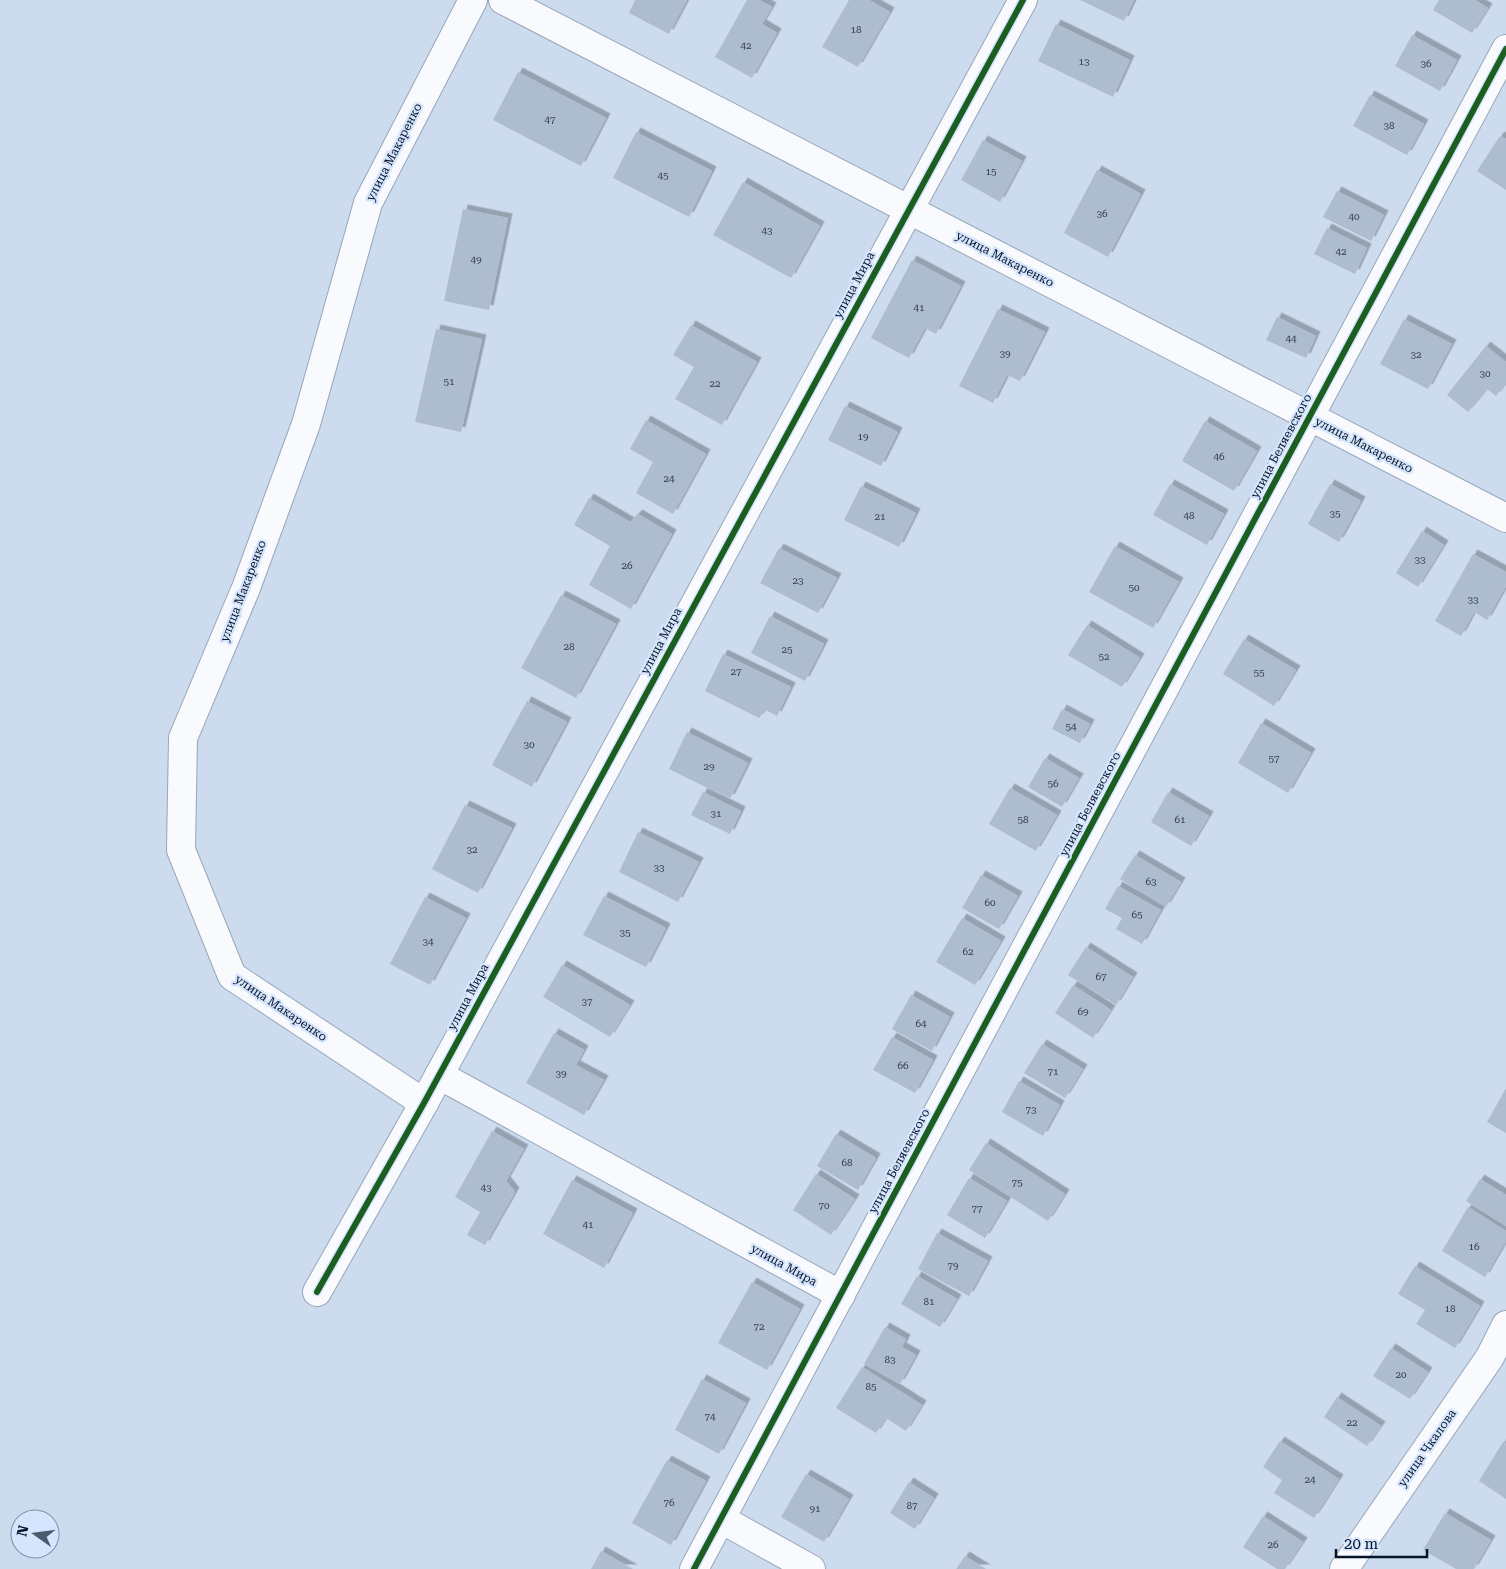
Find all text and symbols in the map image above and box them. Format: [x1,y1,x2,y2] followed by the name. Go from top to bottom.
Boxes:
[850,24,862,35] house number: 18
[740,40,752,51] house number: 42
[1078,56,1090,67] house number: 13
[1420,58,1432,69] house number: 36
[363,101,425,203] street label: улица Макаренко
[544,114,556,125] house number: 47
[1383,120,1395,131] house number: 38
[985,166,997,177] house number: 15
[657,170,669,181] house number: 45
[1096,208,1108,219] house number: 36
[1348,211,1360,222] house number: 40
[761,225,773,236] house number: 43
[954,228,1056,290] street label: улица Макаренко
[1335,246,1347,257] house number: 42
[831,249,878,321] street label: улица Мира
[470,254,482,265] house number: 49
[913,302,925,313] house number: 41
[1285,333,1297,344] house number: 44
[999,348,1011,359] house number: 39
[1410,349,1422,360] house number: 32
[1479,368,1491,379] house number: 30
[443,376,455,387] house number: 51
[709,378,721,389] house number: 22
[1247,391,1315,501] street label: улица Беляевского
[1313,414,1415,476] street label: улица Макаренко
[857,431,869,442] house number: 19
[1213,451,1225,462] house number: 46
[663,473,675,484] house number: 24
[1329,508,1341,519] house number: 35
[1183,510,1195,521] house number: 48
[874,511,886,522] house number: 21
[217,538,269,644] street label: улица Макаренко
[1414,554,1426,565] house number: 33
[621,560,633,571] house number: 26
[792,575,804,586] house number: 23
[1128,582,1140,593] house number: 50
[1467,594,1479,605] house number: 33
[638,605,685,677] street label: улица Мира
[563,641,575,652] house number: 28
[781,644,793,655] house number: 25
[1098,651,1110,662] house number: 52
[730,666,742,677] house number: 27
[1253,667,1265,678] house number: 55
[1065,721,1077,732] house number: 54
[523,739,535,750] house number: 30
[1056,749,1124,859] street label: улица Беляевского
[1268,753,1280,764] house number: 57
[703,761,715,772] house number: 29
[1047,778,1059,789] house number: 56
[710,808,722,819] house number: 31
[1017,814,1029,825] house number: 58
[1174,814,1186,825] house number: 61
[466,844,478,855] house number: 32
[653,862,665,873] house number: 33
[1145,876,1157,887] house number: 63
[984,897,996,908] house number: 60
[1131,909,1143,920] house number: 65
[619,927,631,938] house number: 35
[422,936,434,947] house number: 34
[962,946,974,957] house number: 62
[445,961,492,1033] street label: улица Мира
[1095,971,1107,982] house number: 67
[232,972,330,1044] street label: улица Макаренко
[581,996,593,1007] house number: 37
[1077,1006,1089,1017] house number: 69
[915,1018,927,1029] house number: 64
[897,1060,909,1071] house number: 66
[1047,1066,1059,1077] house number: 71
[555,1068,567,1079] house number: 39
[1025,1104,1037,1115] house number: 73
[865,1106,933,1216] street label: улица Беляевского
[841,1157,853,1168] house number: 68
[1011,1177,1023,1188] house number: 75
[480,1182,492,1193] house number: 43
[818,1200,830,1211] house number: 70
[971,1203,983,1214] house number: 77
[582,1219,594,1230] house number: 41
[749,1241,820,1289] street label: улица Мира
[1468,1241,1480,1252] house number: 16
[947,1260,959,1271] house number: 79
[923,1296,935,1307] house number: 81
[1444,1303,1456,1314] house number: 18
[753,1321,765,1332] house number: 72
[884,1354,896,1365] house number: 83
[1395,1369,1407,1380] house number: 20
[865,1381,877,1392] house number: 85
[1395,1406,1459,1489] street label: улица Чкалова
[704,1411,716,1422] house number: 74
[1346,1417,1358,1428] house number: 22
[1304,1474,1316,1485] house number: 24
[663,1497,675,1508] house number: 76
[906,1500,918,1511] house number: 87
[809,1503,821,1514] house number: 91
[10,1509,60,1559] north arrow
[13,1523,32,1538] text: N
[1336,1526,1427,1558] scale bar
[1344,1535,1379,1553] text: 20 m
[1267,1539,1279,1550] house number: 26

